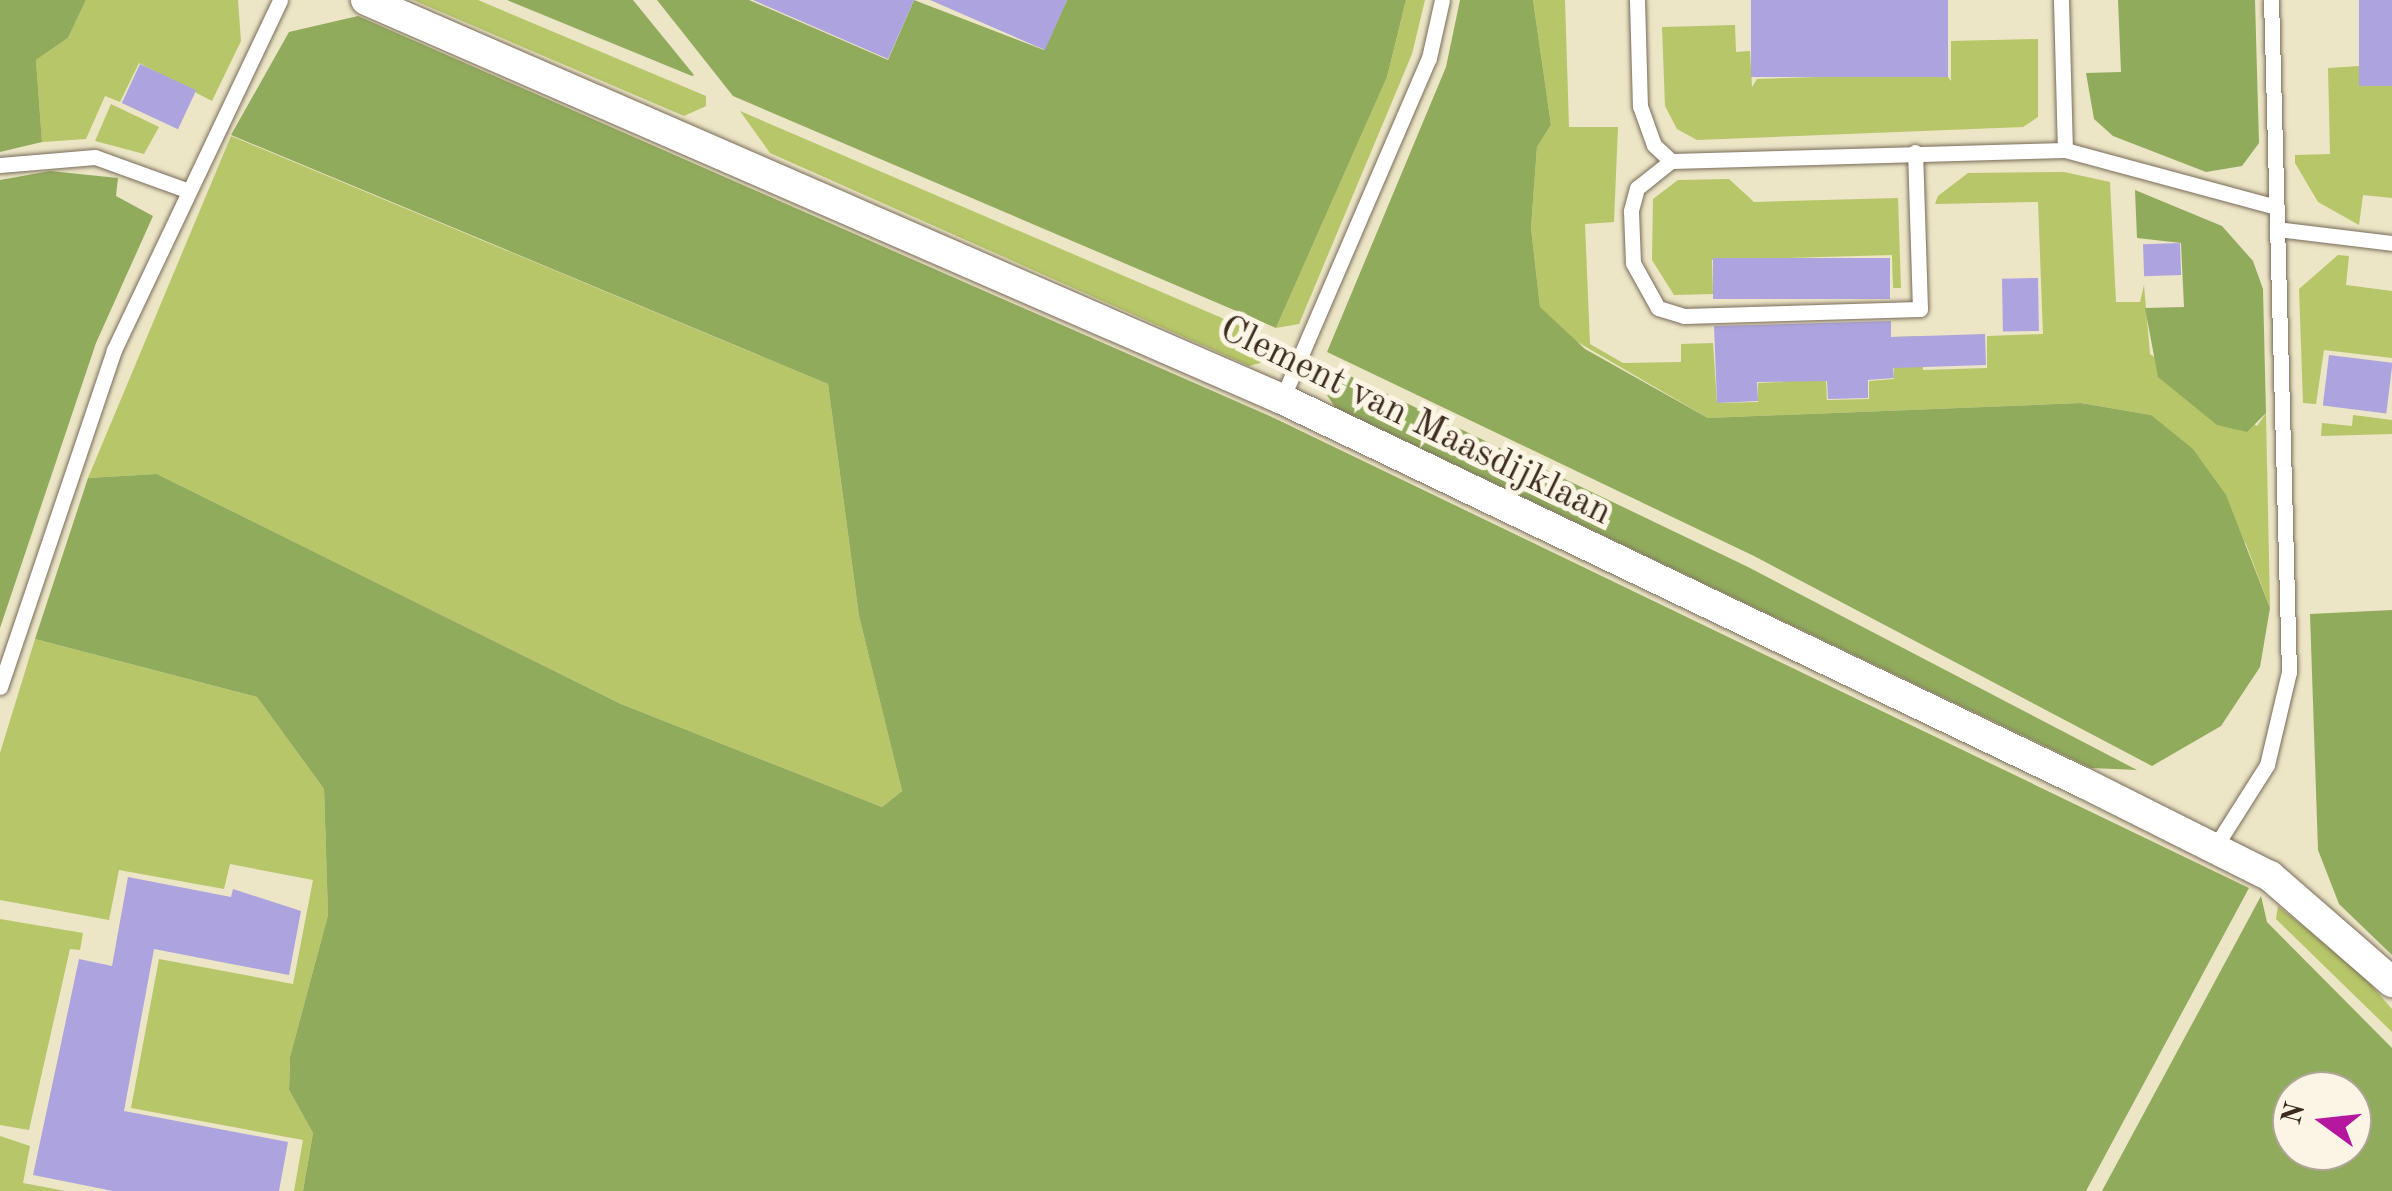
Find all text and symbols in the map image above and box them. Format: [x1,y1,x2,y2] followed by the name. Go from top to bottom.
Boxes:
[1212,307,1618,537] street label: Clement van Maasdijklaan
[2272,1071,2372,1171] north arrow
[2279,1100,2311,1128] text: N

